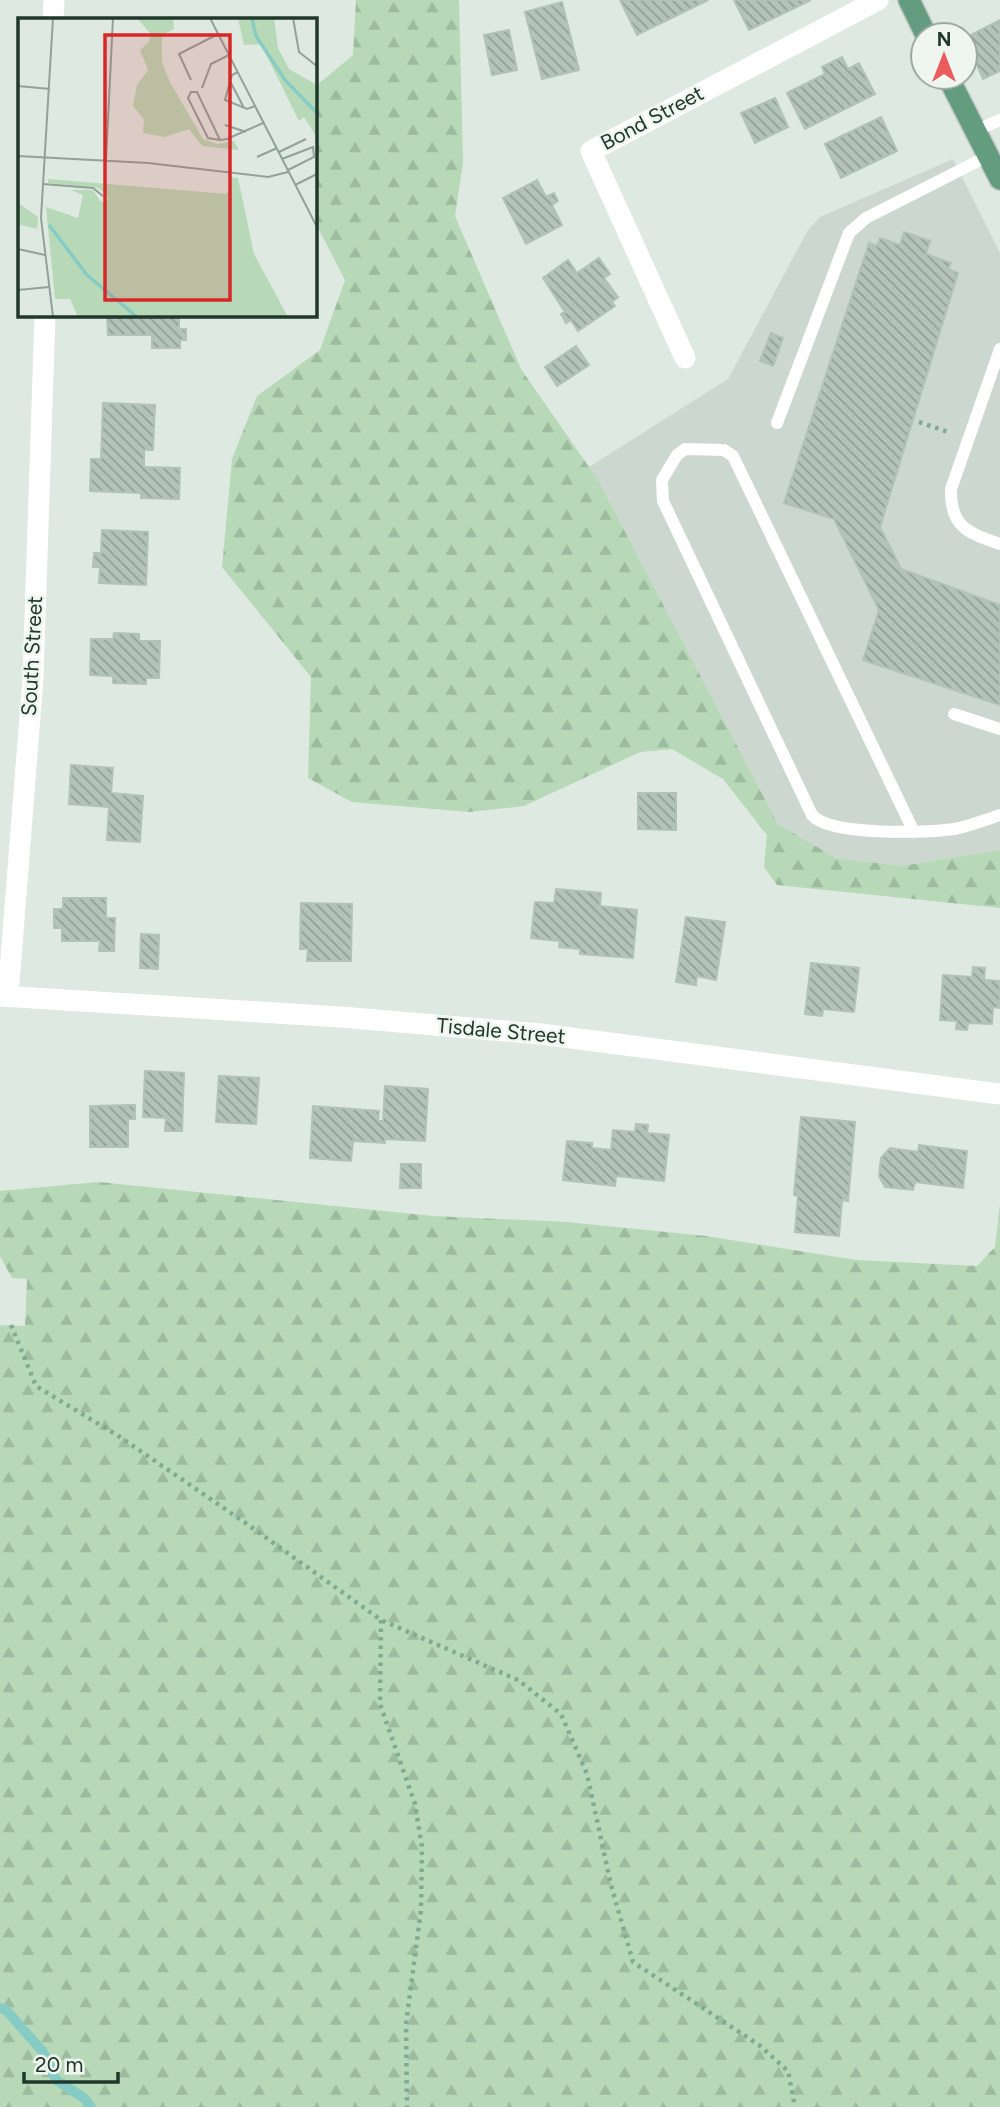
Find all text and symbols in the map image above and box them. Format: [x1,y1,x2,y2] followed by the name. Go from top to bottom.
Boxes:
[18,18,317,317] inset map
[909,21,979,91] north arrow
[937,28,951,51] text: N
[596,80,708,155] street label: Bond Street
[16,595,47,717] street label: South Street
[436,1012,567,1049] street label: Tisdale Street
[24,2040,119,2084] scale bar
[35,2052,83,2077] text: 20 m

